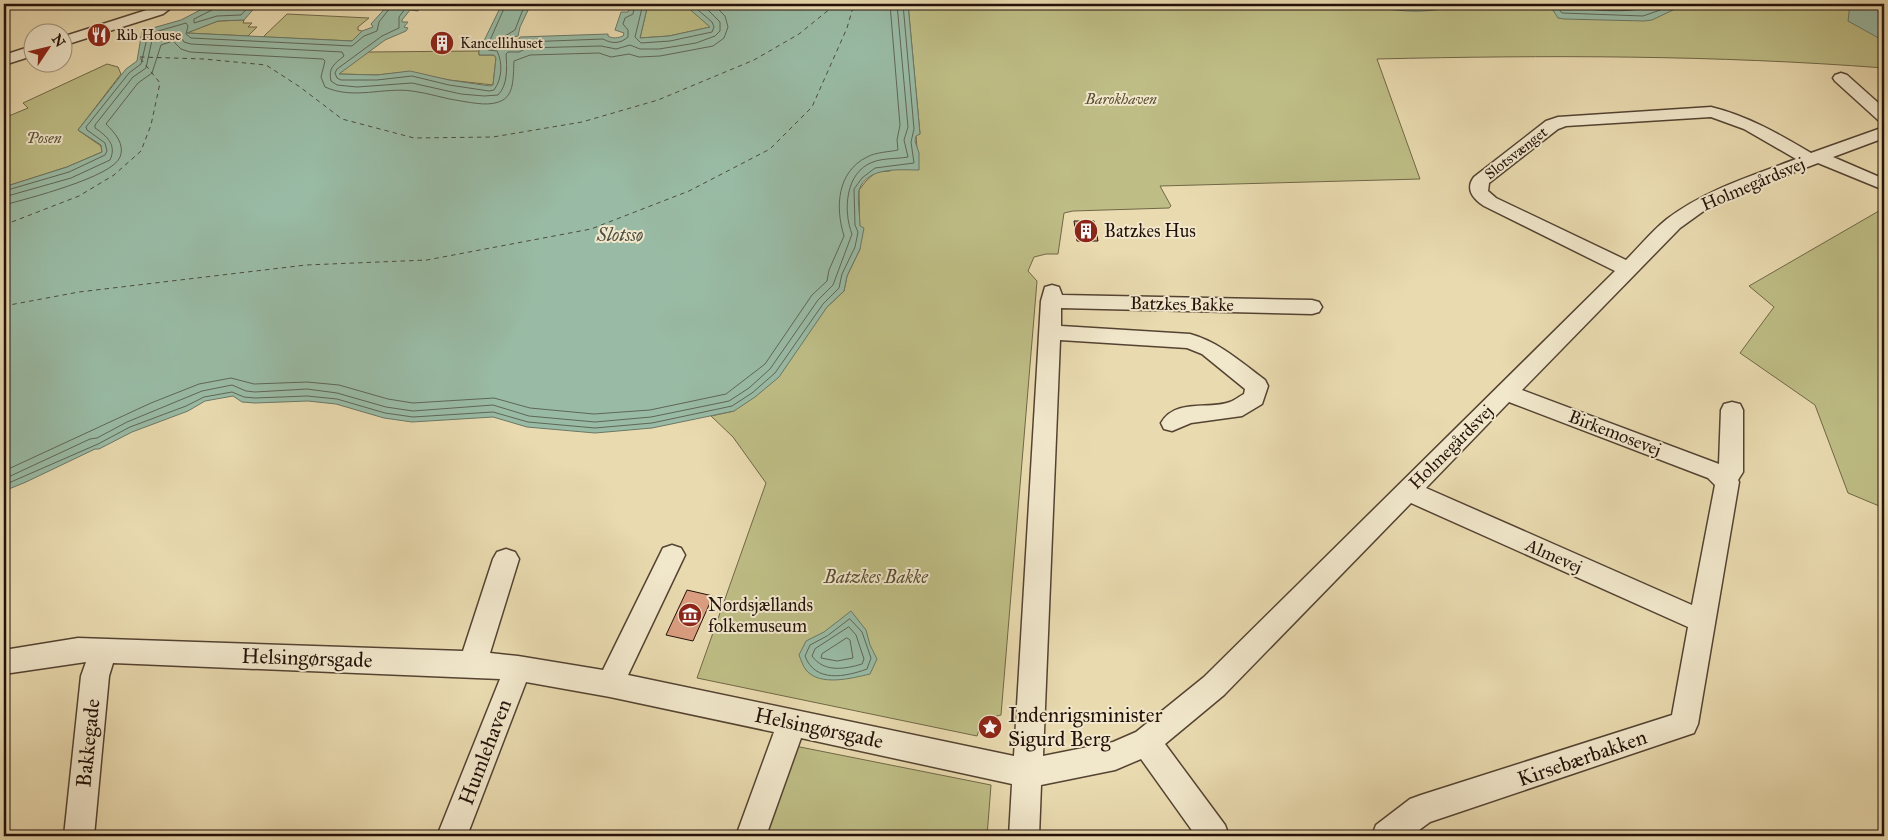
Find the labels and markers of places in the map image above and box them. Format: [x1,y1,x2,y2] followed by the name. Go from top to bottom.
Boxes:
[86,22,112,48] restaurant icon: Rib House
[116,26,181,44] place label: Rib House
[429,30,455,56] building icon: Kancellihuset
[460,34,544,52] place label: Kancellihuset
[1073,218,1099,244] building icon: Batzkes Hus
[1104,220,1196,242] place label: Batzkes Hus
[708,594,813,637] place label: Nordsjællands folkemuseum
[677,602,703,628] museum icon: Nordsjællands folkemuseum
[1008,702,1163,752] place label: Indenrigsminister Sigurd Berg
[977,714,1003,740] place icon: Indenrigsminister Sigurd Berg

